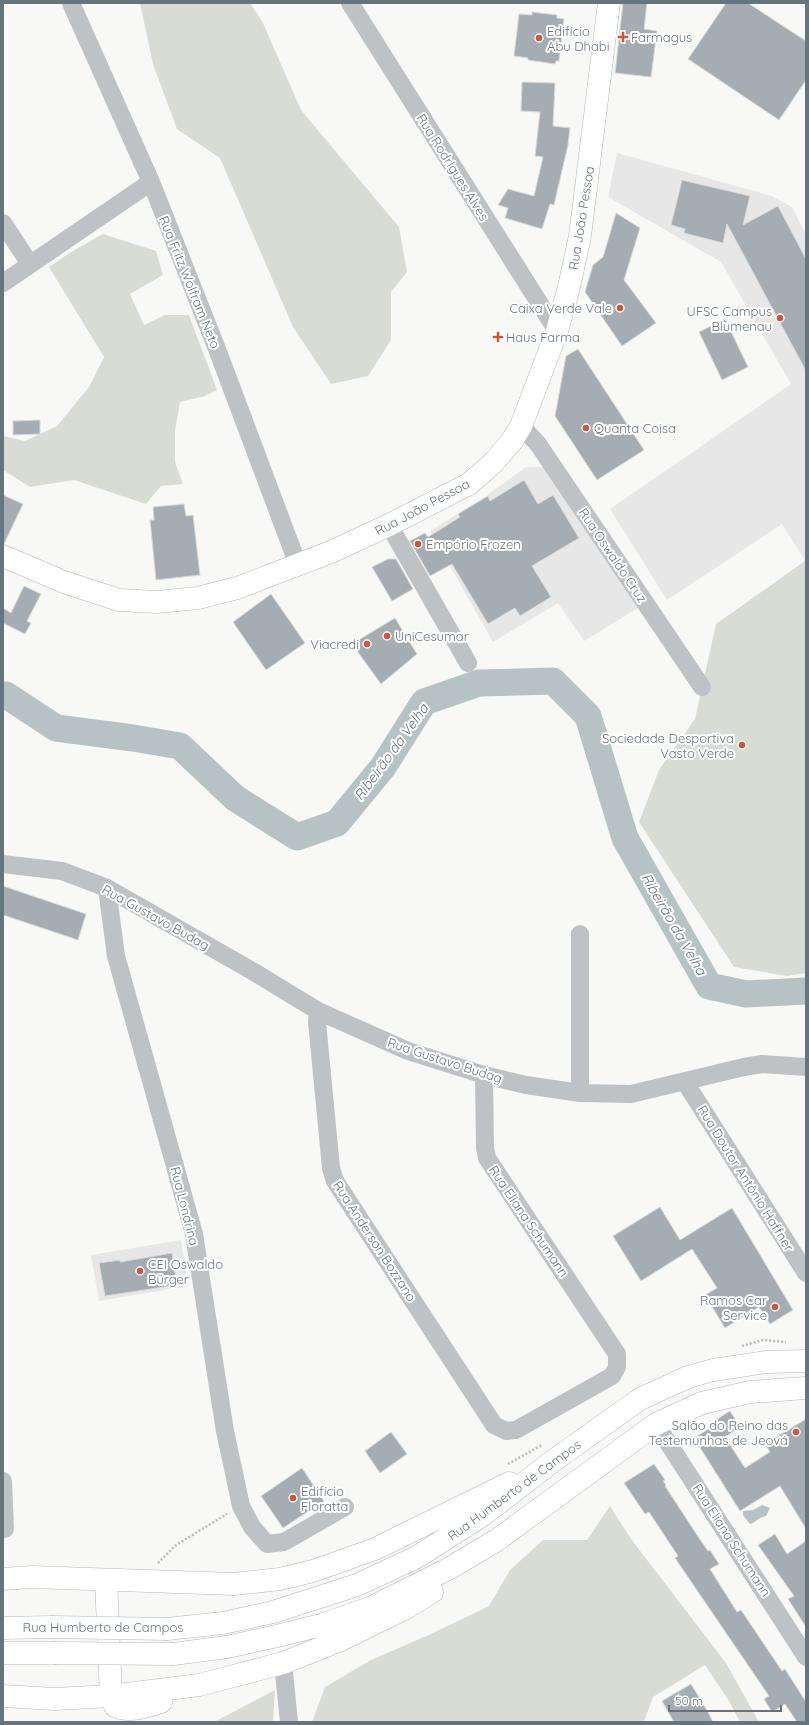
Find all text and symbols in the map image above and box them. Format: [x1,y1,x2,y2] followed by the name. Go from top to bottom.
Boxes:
[547,23,610,54] place label: Edifício Abu Dhabi
[631,29,692,45] place label: Farmagus
[618,32,628,42] marker: Farmagus
[534,33,544,43] marker: Edifício Abu Dhabi
[414,110,492,224] street label: Rua Rodrigues Alves
[565,165,597,271] street label: Rua João Pessoa
[156,213,224,351] street label: Rua Fritz Wolfram Neto
[509,300,612,316] place label: Caixa Verde Vale
[615,303,625,313] marker: Caixa Verde Vale
[686,303,772,334] place label: UFSC Campus Blumenau
[775,313,785,323] marker: UFSC Campus Blumenau
[506,329,580,345] place label: Haus Farma
[493,332,503,342] marker: Haus Farma
[594,420,676,436] place label: Quanta Coisa
[581,423,591,433] marker: Quanta Coisa
[372,475,472,539] street label: Rua João Pessoa
[575,505,651,605] street label: Rua Oswaldo Cruz
[426,536,521,552] place label: Empório Frozen
[413,539,423,549] marker: Empório Frozen
[395,628,469,644] place label: UniCesumar
[382,631,392,641] marker: UniCesumar
[310,636,359,652] place label: Viacredi
[362,639,372,649] marker: Viacredi
[350,699,433,804] water label: Ribeirão da Velha
[602,730,734,761] place label: Sociedade Desportiva Vasto Verde
[737,740,747,750] marker: Sociedade Desportiva Vasto Verde
[637,870,711,980] water label: Ribeirão da Velha
[100,881,212,953] street label: Rua Gustavo Budag
[385,1034,505,1086] street label: Rua Gustavo Budag
[694,1102,798,1254] street label: Rua Doutor Antônio Haffner
[486,1162,572,1280] street label: Rua Eliana Schumann
[167,1165,203,1247] street label: Rua Londrina
[330,1178,420,1304] street label: Rua Anderson Bozzano
[148,1256,223,1287] place label: CEI Oswaldo Bürger
[135,1266,145,1276] marker: CEI Oswaldo Bürger
[700,1292,767,1323] place label: Ramos Car Service
[770,1302,780,1312] marker: Ramos Car Service
[649,1417,788,1448] place label: Salão do Reino das Testemunhas de Jeová
[791,1427,801,1437] marker: Salão do Reino das Testemunhas de Jeová
[444,1436,584,1544] street label: Rua Humberto de Campos
[690,1481,774,1599] street label: Rua Eliana Schumann
[301,1483,349,1514] place label: Edifício Floratta
[288,1493,298,1503] marker: Edifício Floratta
[23,1619,183,1635] street label: Rua Humberto de Campos
[669,1687,781,1713] scale bar
[675,1693,703,1708] text: 50 m

